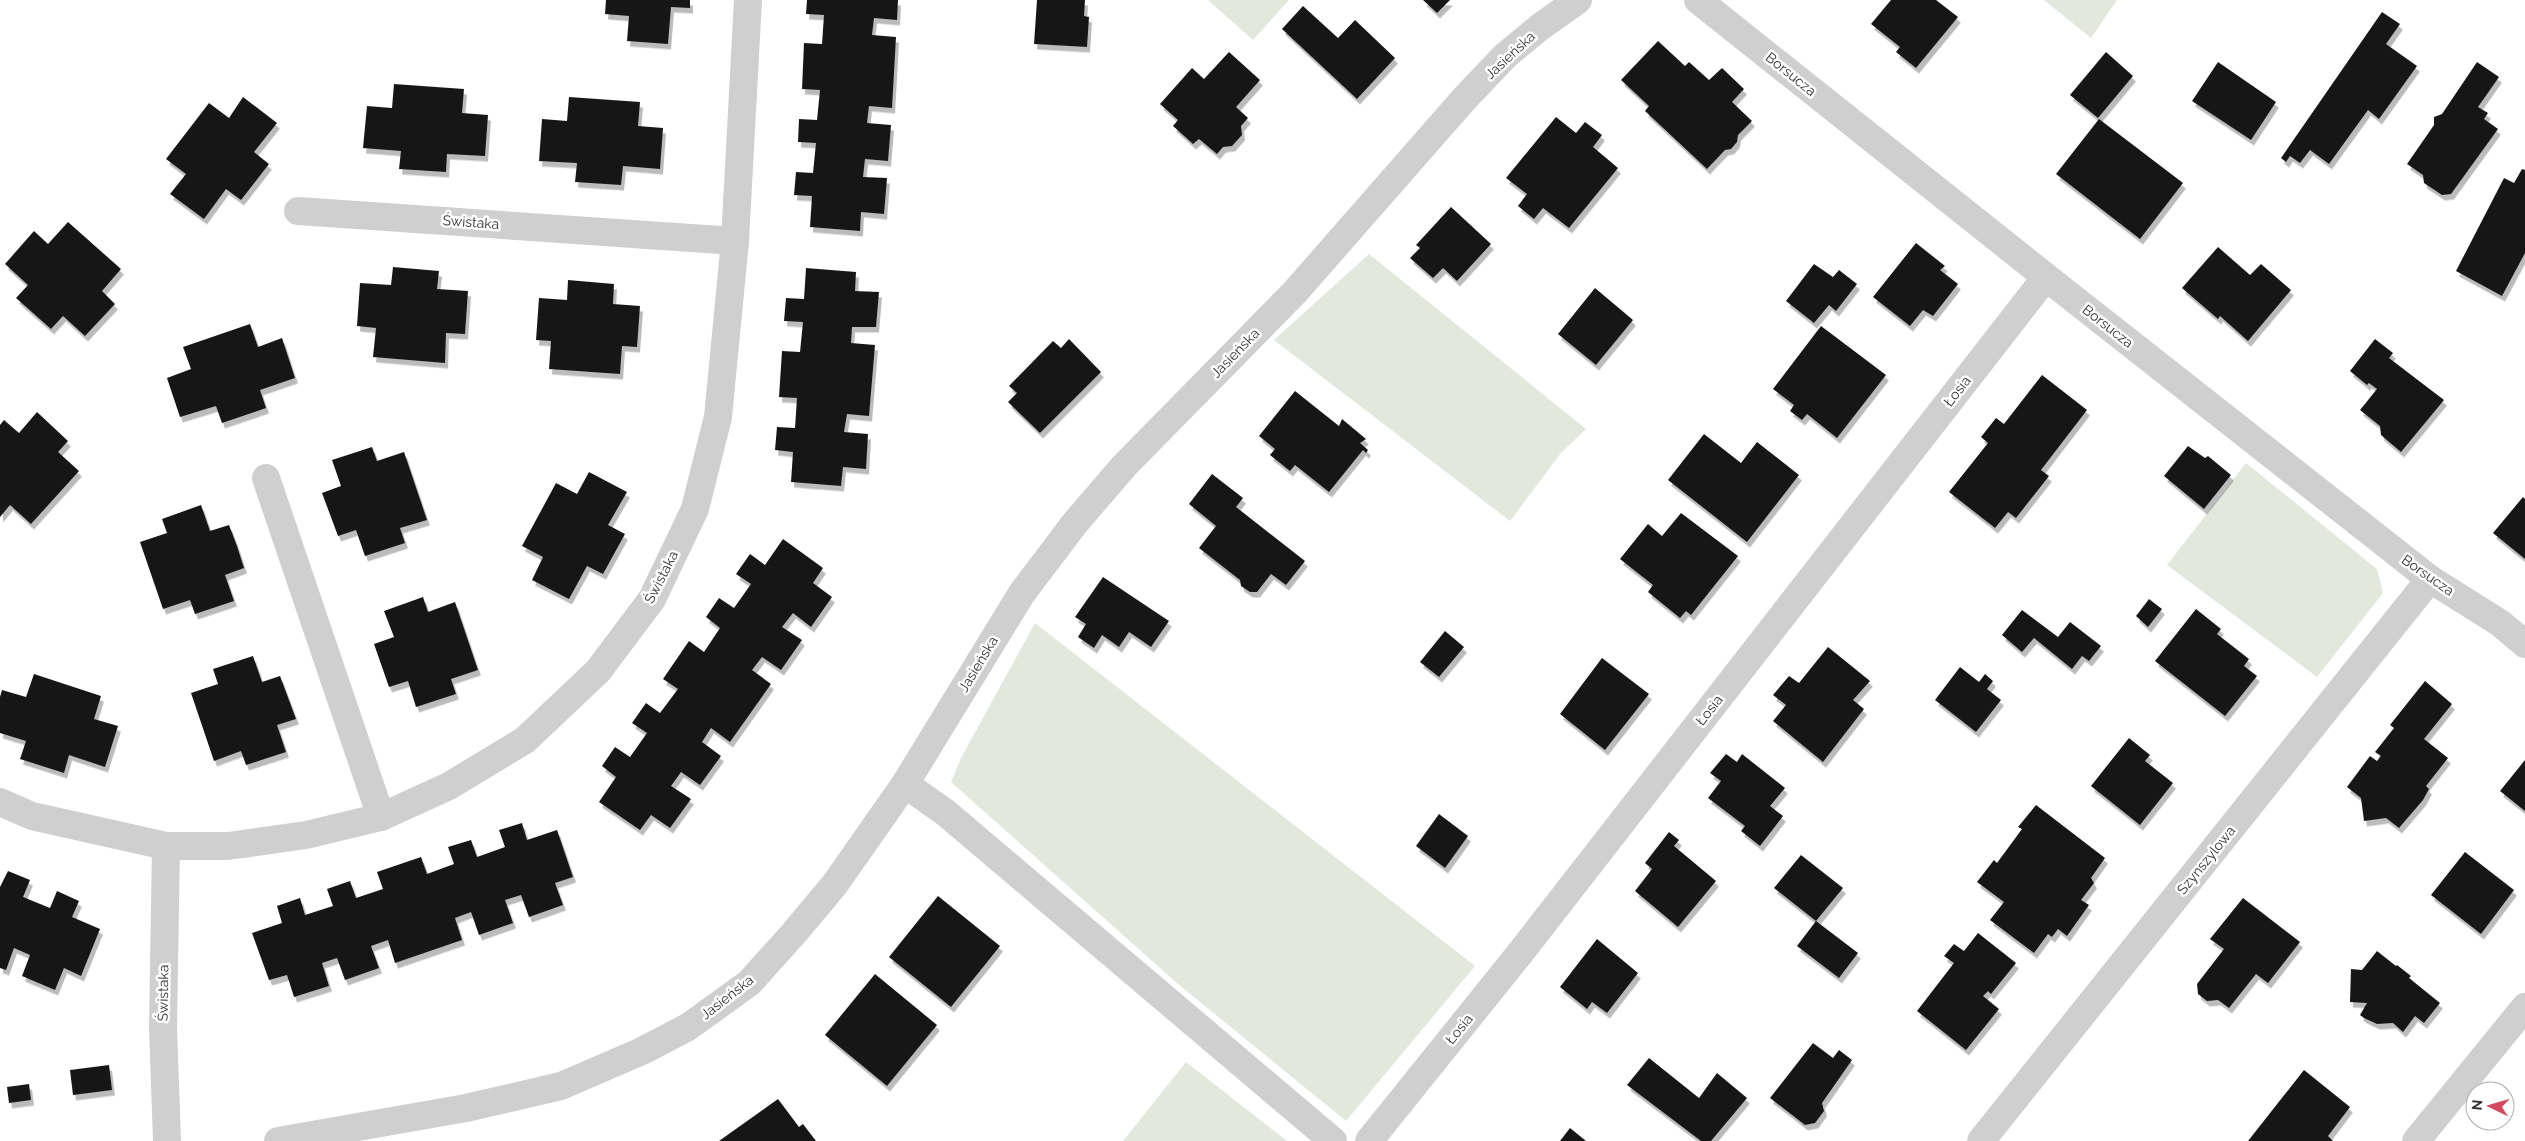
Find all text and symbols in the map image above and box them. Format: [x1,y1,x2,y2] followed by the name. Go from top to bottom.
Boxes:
[1482,28,1538,82] street label: Jasieńska
[1763,49,1819,99] street label: Borsucza
[442,211,500,232] street label: Świstaka
[2079,301,2137,351] street label: Borsucza
[1208,325,1262,381] street label: Jasieńska
[1940,373,1974,409] street label: Łosia
[640,548,681,606] street label: Świstaka
[2399,551,2457,599] street label: Borsucza
[955,633,1001,695] street label: Jasieńska
[1692,692,1726,728] street label: Łosia
[2174,823,2238,897] street label: Szynszylowa
[154,964,171,1022] street label: Świstaka
[698,972,756,1022] street label: Jasieńska
[1442,1011,1476,1047] street label: Łosia
[2465,1081,2515,1131] north arrow
[2469,1099,2485,1111] text: N

